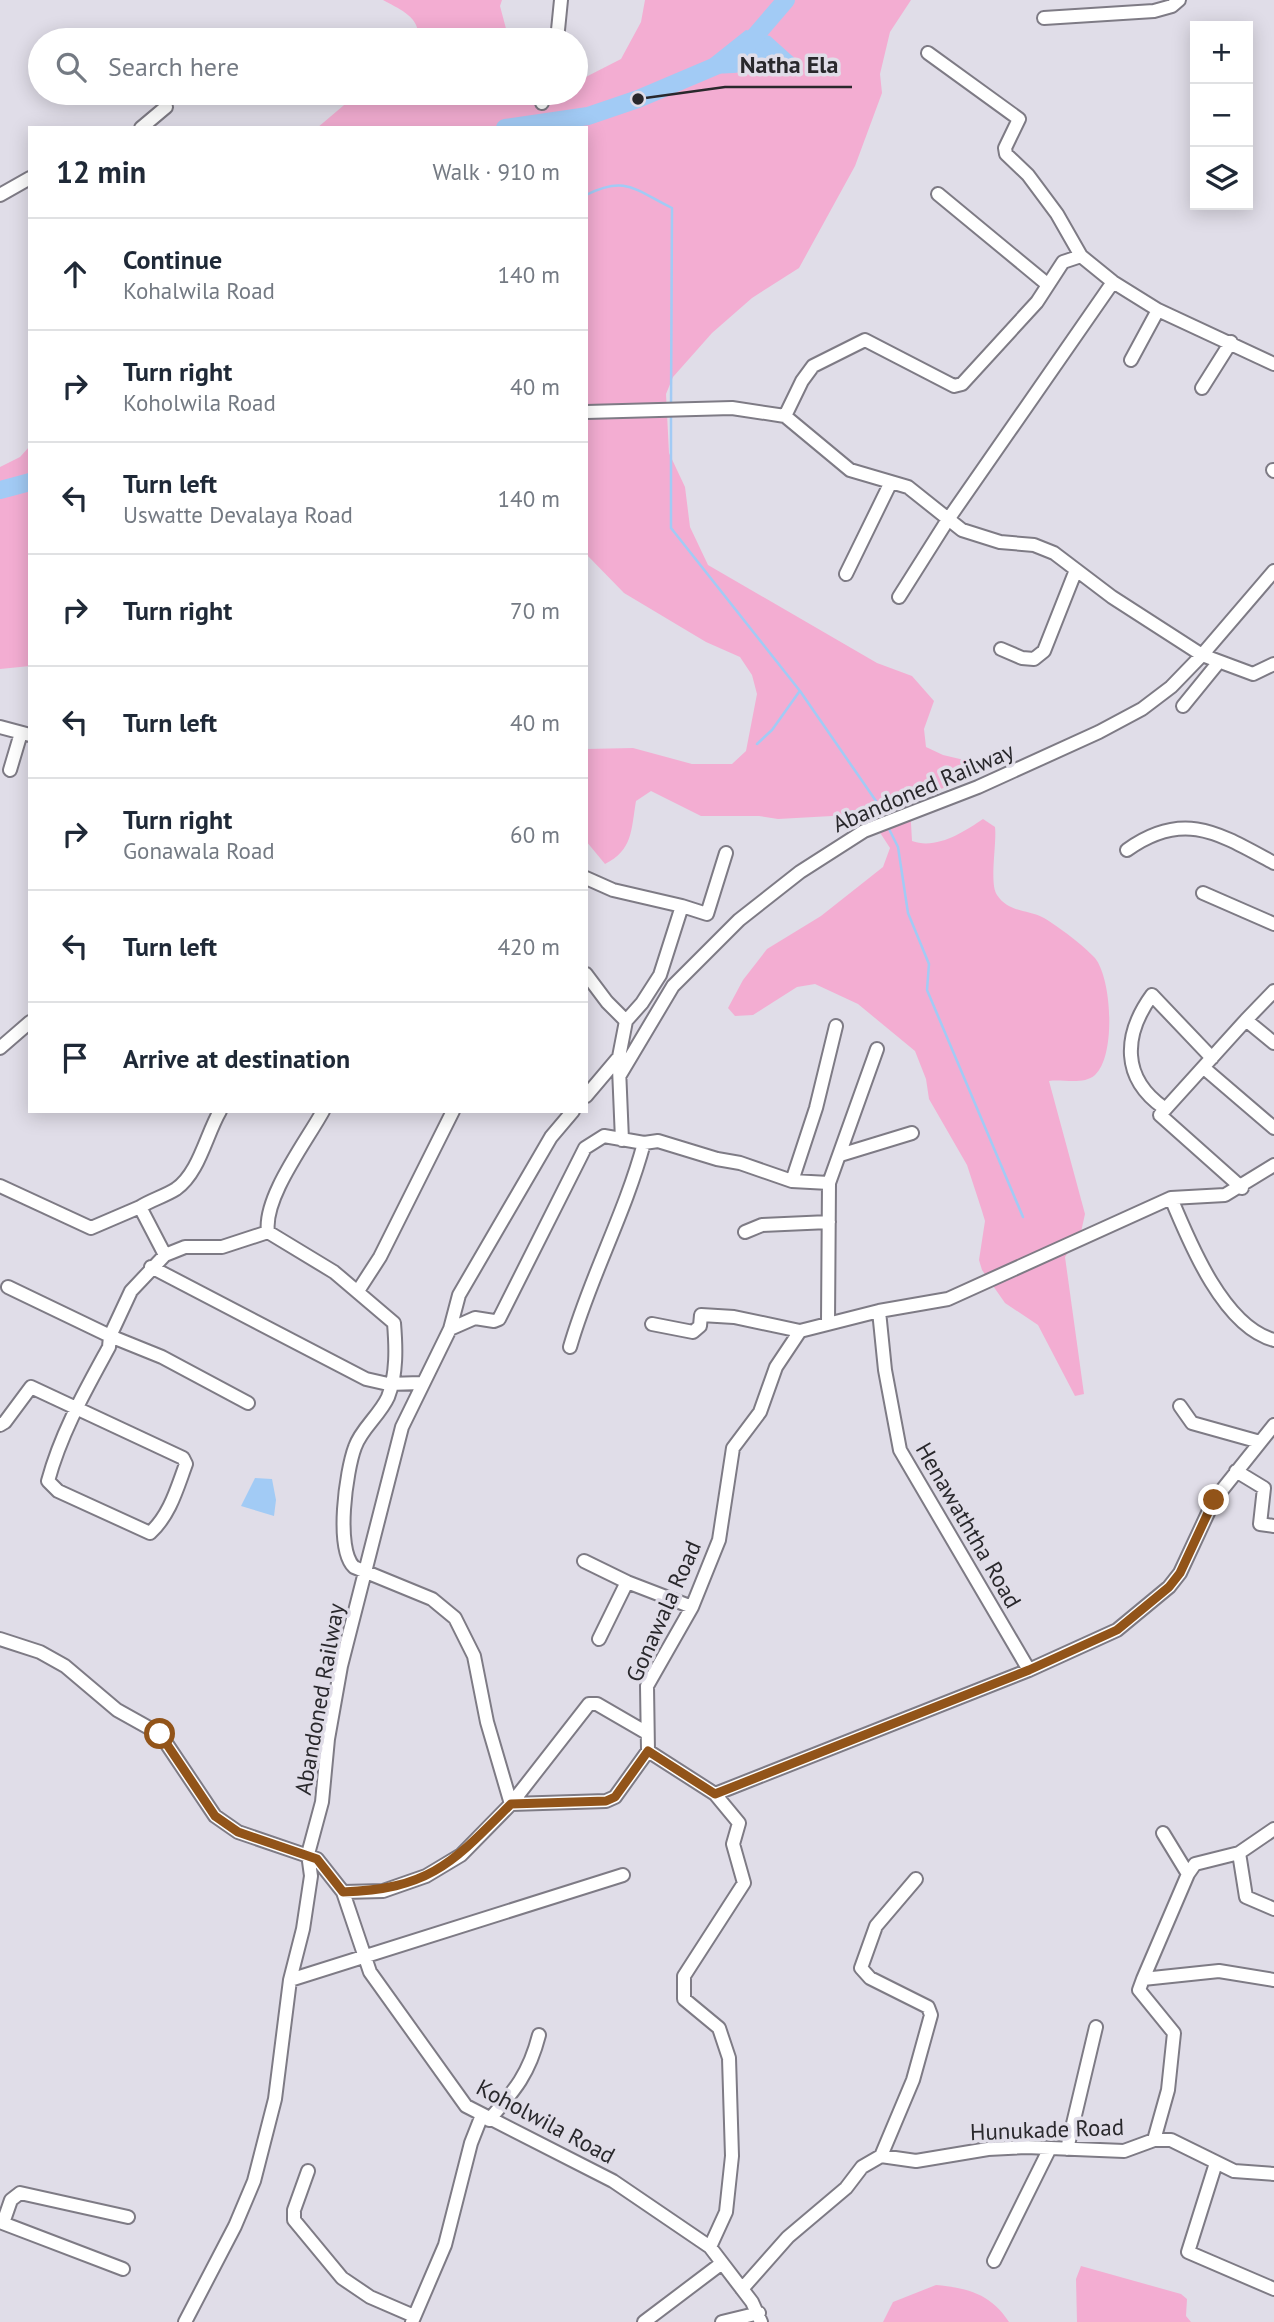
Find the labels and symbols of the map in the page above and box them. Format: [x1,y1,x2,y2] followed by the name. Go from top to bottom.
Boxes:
[725,42,852,87] callout: Natha Ela
[740,49,838,80] text: Natha Ela
[828,736,1018,838] street label: Abandoned Railway
[910,1437,1028,1613] street label: Henawaththa Road
[1198,1484,1229,1515] route end
[619,1536,707,1686] street label: Gonawala Road
[288,1601,350,1797] street label: Abandoned Railway
[144,1718,175,1749] route start
[472,2072,620,2170] street label: Koholwila Road
[969,2112,1125,2146] street label: Hunukade Road

